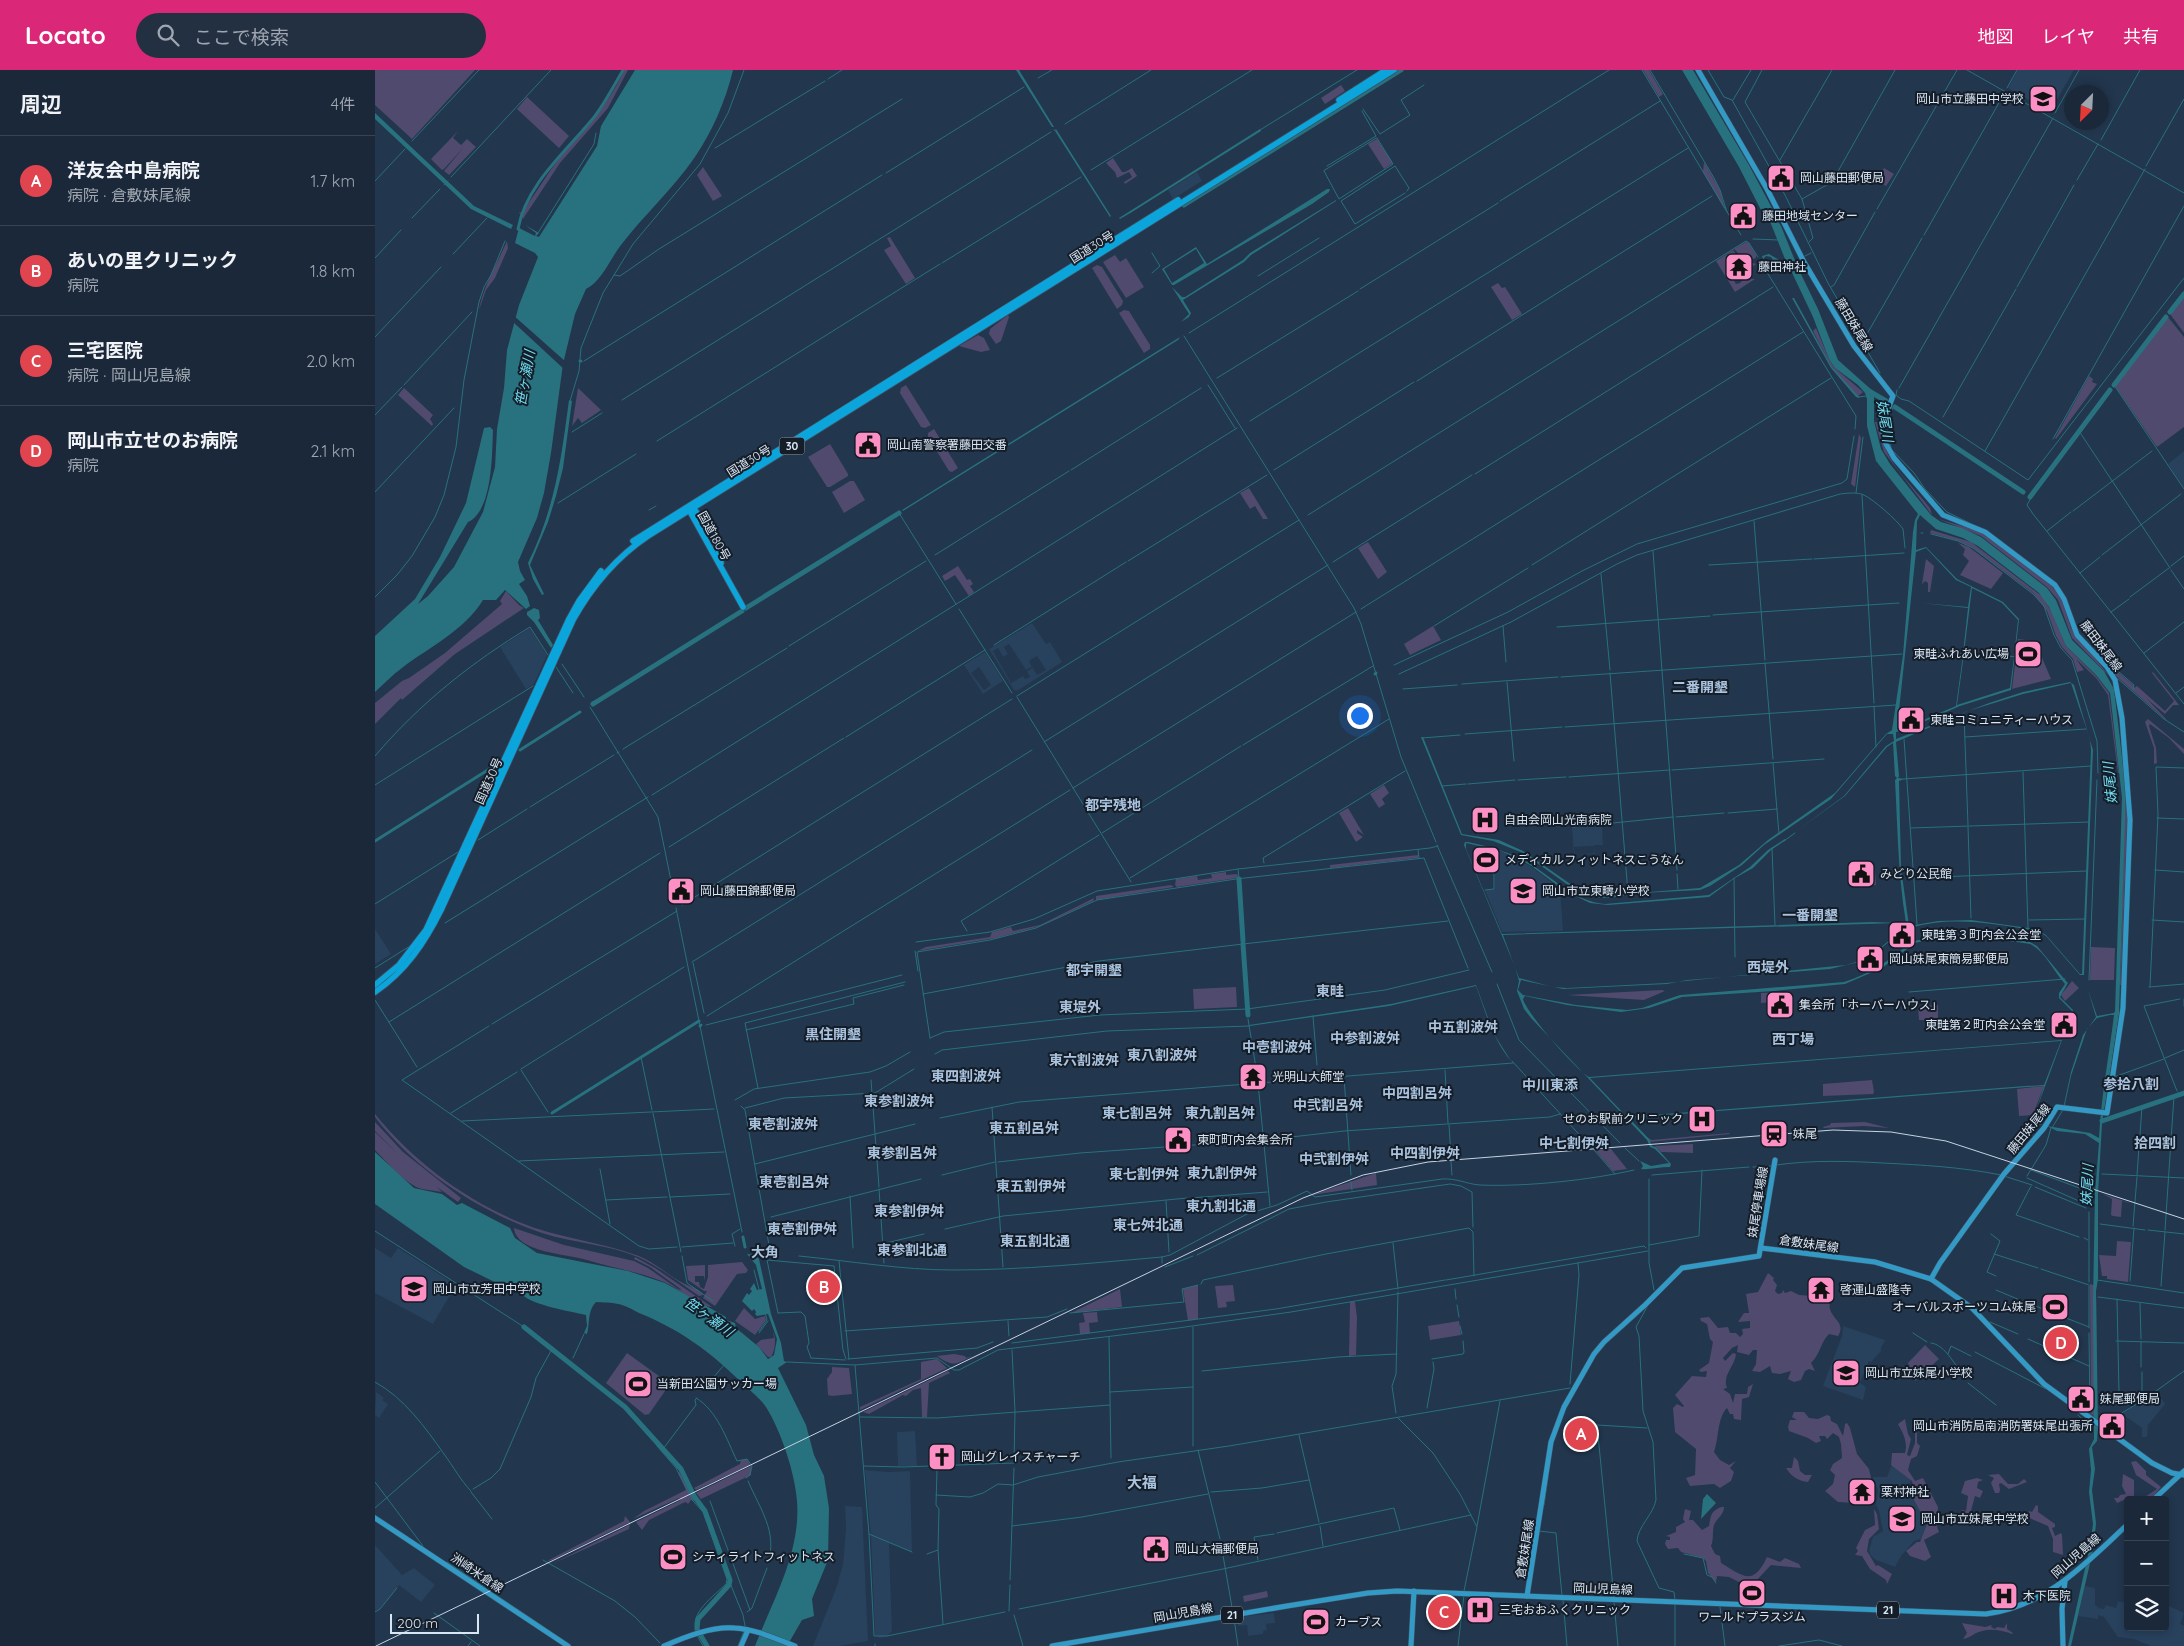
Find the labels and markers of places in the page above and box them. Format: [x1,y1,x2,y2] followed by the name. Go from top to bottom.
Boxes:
[2028,84,2058,114] school or university icon: 岡山市立藤田中学校
[1916,91,2024,106] place label: 岡山市立藤田中学校
[1766,163,1796,193] public building icon: 岡山藤田郵便局
[1800,170,1884,185] place label: 岡山藤田郵便局
[1728,201,1758,231] public building icon: 藤田地域センター
[1762,208,1858,223] place label: 藤田地域センター
[1724,252,1754,282] temple icon: 藤田神社
[1758,259,1806,274] place label: 藤田神社
[853,430,883,460] public building icon: 岡山南警察署藤田交番
[887,437,1007,452] place label: 岡山南警察署藤田交番
[2013,639,2043,669] sports icon: 東畦ふれあい広場
[1913,646,2009,661] place label: 東畦ふれあい広場
[1896,705,1926,735] public building icon: 東畦コミュニティーハウス
[1930,712,2073,727] place label: 東畦コミュニティーハウス
[1470,805,1500,835] hospital icon: 自由会岡山光南病院
[1504,812,1612,827] place label: 自由会岡山光南病院
[1471,845,1501,875] sports icon: メディカルフィットネスこうなん
[1505,852,1684,867] place label: メディカルフィットネスこうなん
[1846,859,1876,889] public building icon: みどり公民館
[1880,866,1952,881] place label: みどり公民館
[666,876,696,906] public building icon: 岡山藤田錦郵便局
[1508,876,1538,906] school or university icon: 岡山市立東疇小学校
[700,883,796,898] place label: 岡山藤田錦郵便局
[1542,883,1650,898] place label: 岡山市立東疇小学校
[1887,920,1917,950] public building icon: 東畦第３町内会公会堂
[1921,927,2041,942] place label: 東畦第３町内会公会堂
[1855,944,1885,974] public building icon: 岡山妹尾東簡易郵便局
[1889,951,2009,966] place label: 岡山妹尾東簡易郵便局
[1765,990,1795,1020] public building icon: 集会所「ホーバーハウス」
[1799,997,1943,1012] place label: 集会所「ホーバーハウス」
[2049,1010,2079,1040] public building icon: 東畦第２町内会公会堂
[1925,1017,2045,1032] place label: 東畦第２町内会公会堂
[1238,1062,1268,1092] temple icon: 光明山大師堂
[1272,1069,1344,1084] place label: 光明山大師堂
[1687,1104,1717,1134] hospital icon: せのお駅前クリニック
[1563,1111,1683,1126] place label: せのお駅前クリニック
[1759,1119,1789,1149] station icon: 妹尾
[1163,1125,1193,1155] public building icon: 東町町内会集会所
[1793,1126,1817,1141] place label: 妹尾
[1197,1132,1293,1147] place label: 東町町内会集会所
[808,1268,840,1306] pin: B
[399,1274,429,1304] school or university icon: 岡山市立芳田中学校
[1806,1275,1836,1305] temple icon: 啓運山盛隆寺
[433,1281,541,1296] place label: 岡山市立芳田中学校
[1840,1282,1912,1297] place label: 啓運山盛隆寺
[2040,1292,2070,1322] sports icon: オーバルスポーツコム妹尾
[1892,1299,2036,1314] place label: オーバルスポーツコム妹尾
[2045,1324,2077,1362] pin: D
[1831,1358,1861,1388] school or university icon: 岡山市立妹尾小学校
[1865,1365,1973,1380] place label: 岡山市立妹尾小学校
[623,1369,653,1399] sports icon: 当新田公園サッカー場
[657,1376,777,1391] place label: 当新田公園サッカー場
[2066,1384,2096,1414] public building icon: 妹尾郵便局
[2100,1391,2160,1406] place label: 妹尾郵便局
[2097,1411,2127,1441] public building icon: 岡山市消防局南消防署妹尾出張所
[1565,1415,1597,1453] pin: A
[1913,1418,2093,1433] place label: 岡山市消防局南消防署妹尾出張所
[927,1442,957,1472] church icon: 岡山グレイスチャーチ
[961,1449,1081,1464] place label: 岡山グレイスチャーチ
[1847,1477,1877,1507] temple icon: 栗村神社
[1881,1484,1929,1499] place label: 栗村神社
[1887,1504,1917,1534] school or university icon: 岡山市立妹尾中学校
[1921,1511,2029,1526] place label: 岡山市立妹尾中学校
[1141,1534,1171,1564] public building icon: 岡山大福郵便局
[1175,1541,1259,1556] place label: 岡山大福郵便局
[658,1542,688,1572] sports icon: シティライトフィットネス
[692,1549,835,1564] place label: シティライトフィットネス
[1737,1578,1767,1608] sports icon: ワールドプラスジム
[1989,1581,2019,1611] hospital icon: 木下医院
[2023,1588,2071,1603] place label: 木下医院
[1428,1593,1460,1631] pin: C
[1465,1595,1495,1625] hospital icon: 三宅おおふくクリニック
[1499,1602,1631,1617] place label: 三宅おおふくクリニック
[1301,1607,1331,1637] sports icon: カーブス
[1698,1609,1806,1624] place label: ワールドプラスジム
[1335,1614,1382,1629] place label: カーブス

